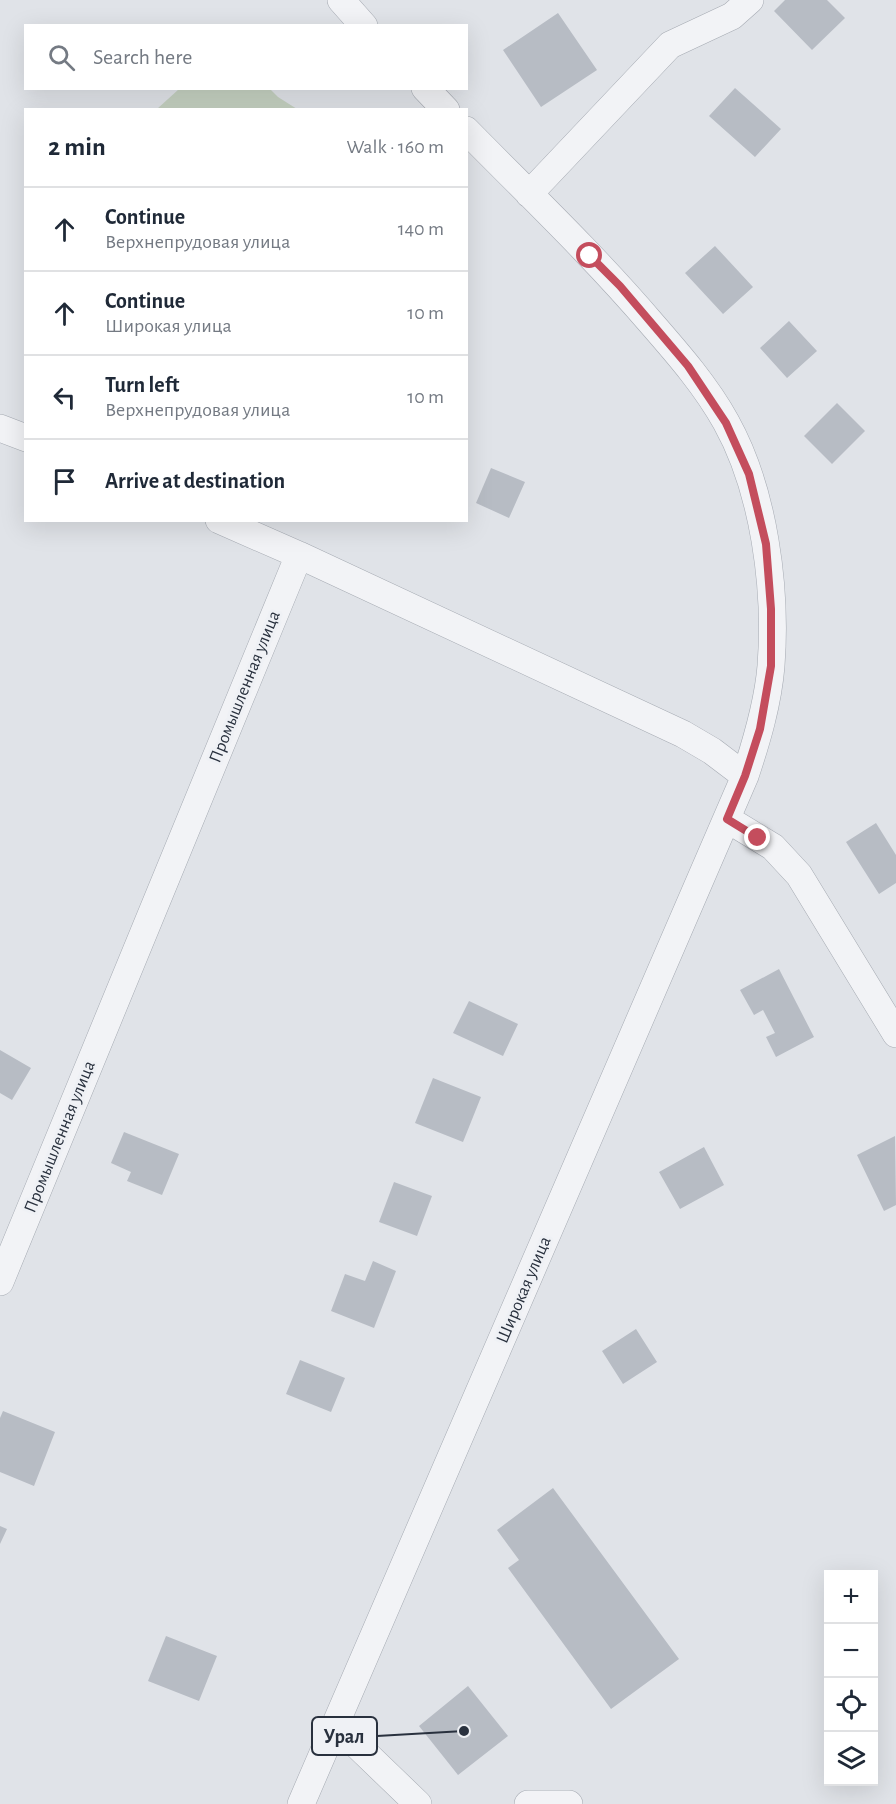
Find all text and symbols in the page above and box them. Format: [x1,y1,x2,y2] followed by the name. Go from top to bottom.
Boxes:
[24,24,468,90] search box
[45,41,78,74] icon: search
[93,46,192,68] text: Search here
[48,134,106,160] text: 2 min
[347,137,444,157] text: Walk · 160 m
[105,206,185,228] text: Continue
[48,213,81,246] icon: ahead
[398,219,444,239] text: 140 m
[105,232,290,252] text: Верхнепрудовая улица
[576,242,602,268] route start
[105,290,185,312] text: Continue
[48,297,81,330] icon: ahead
[407,303,444,323] text: 10 m
[105,316,232,336] text: Широкая улица
[105,374,179,396] text: Turn left
[48,381,81,414] icon: left
[407,387,444,407] text: 10 m
[105,400,290,420] text: Верхнепрудовая улица
[48,465,81,498] icon: arrive
[105,470,285,492] text: Arrive at destination
[206,608,284,766] street label: Промышленная улица
[744,824,770,850] route end
[21,1058,99,1216] street label: Промышленная улица
[493,1234,555,1346] street label: Широкая улица
[824,1570,878,1786] map controls
[824,1570,878,1624] button: +
[824,1624,878,1678] button: −
[824,1678,878,1732] button: locate
[312,1717,377,1755] callout: Урал
[324,1727,364,1747] text: Урал
[824,1732,878,1786] button: layers

